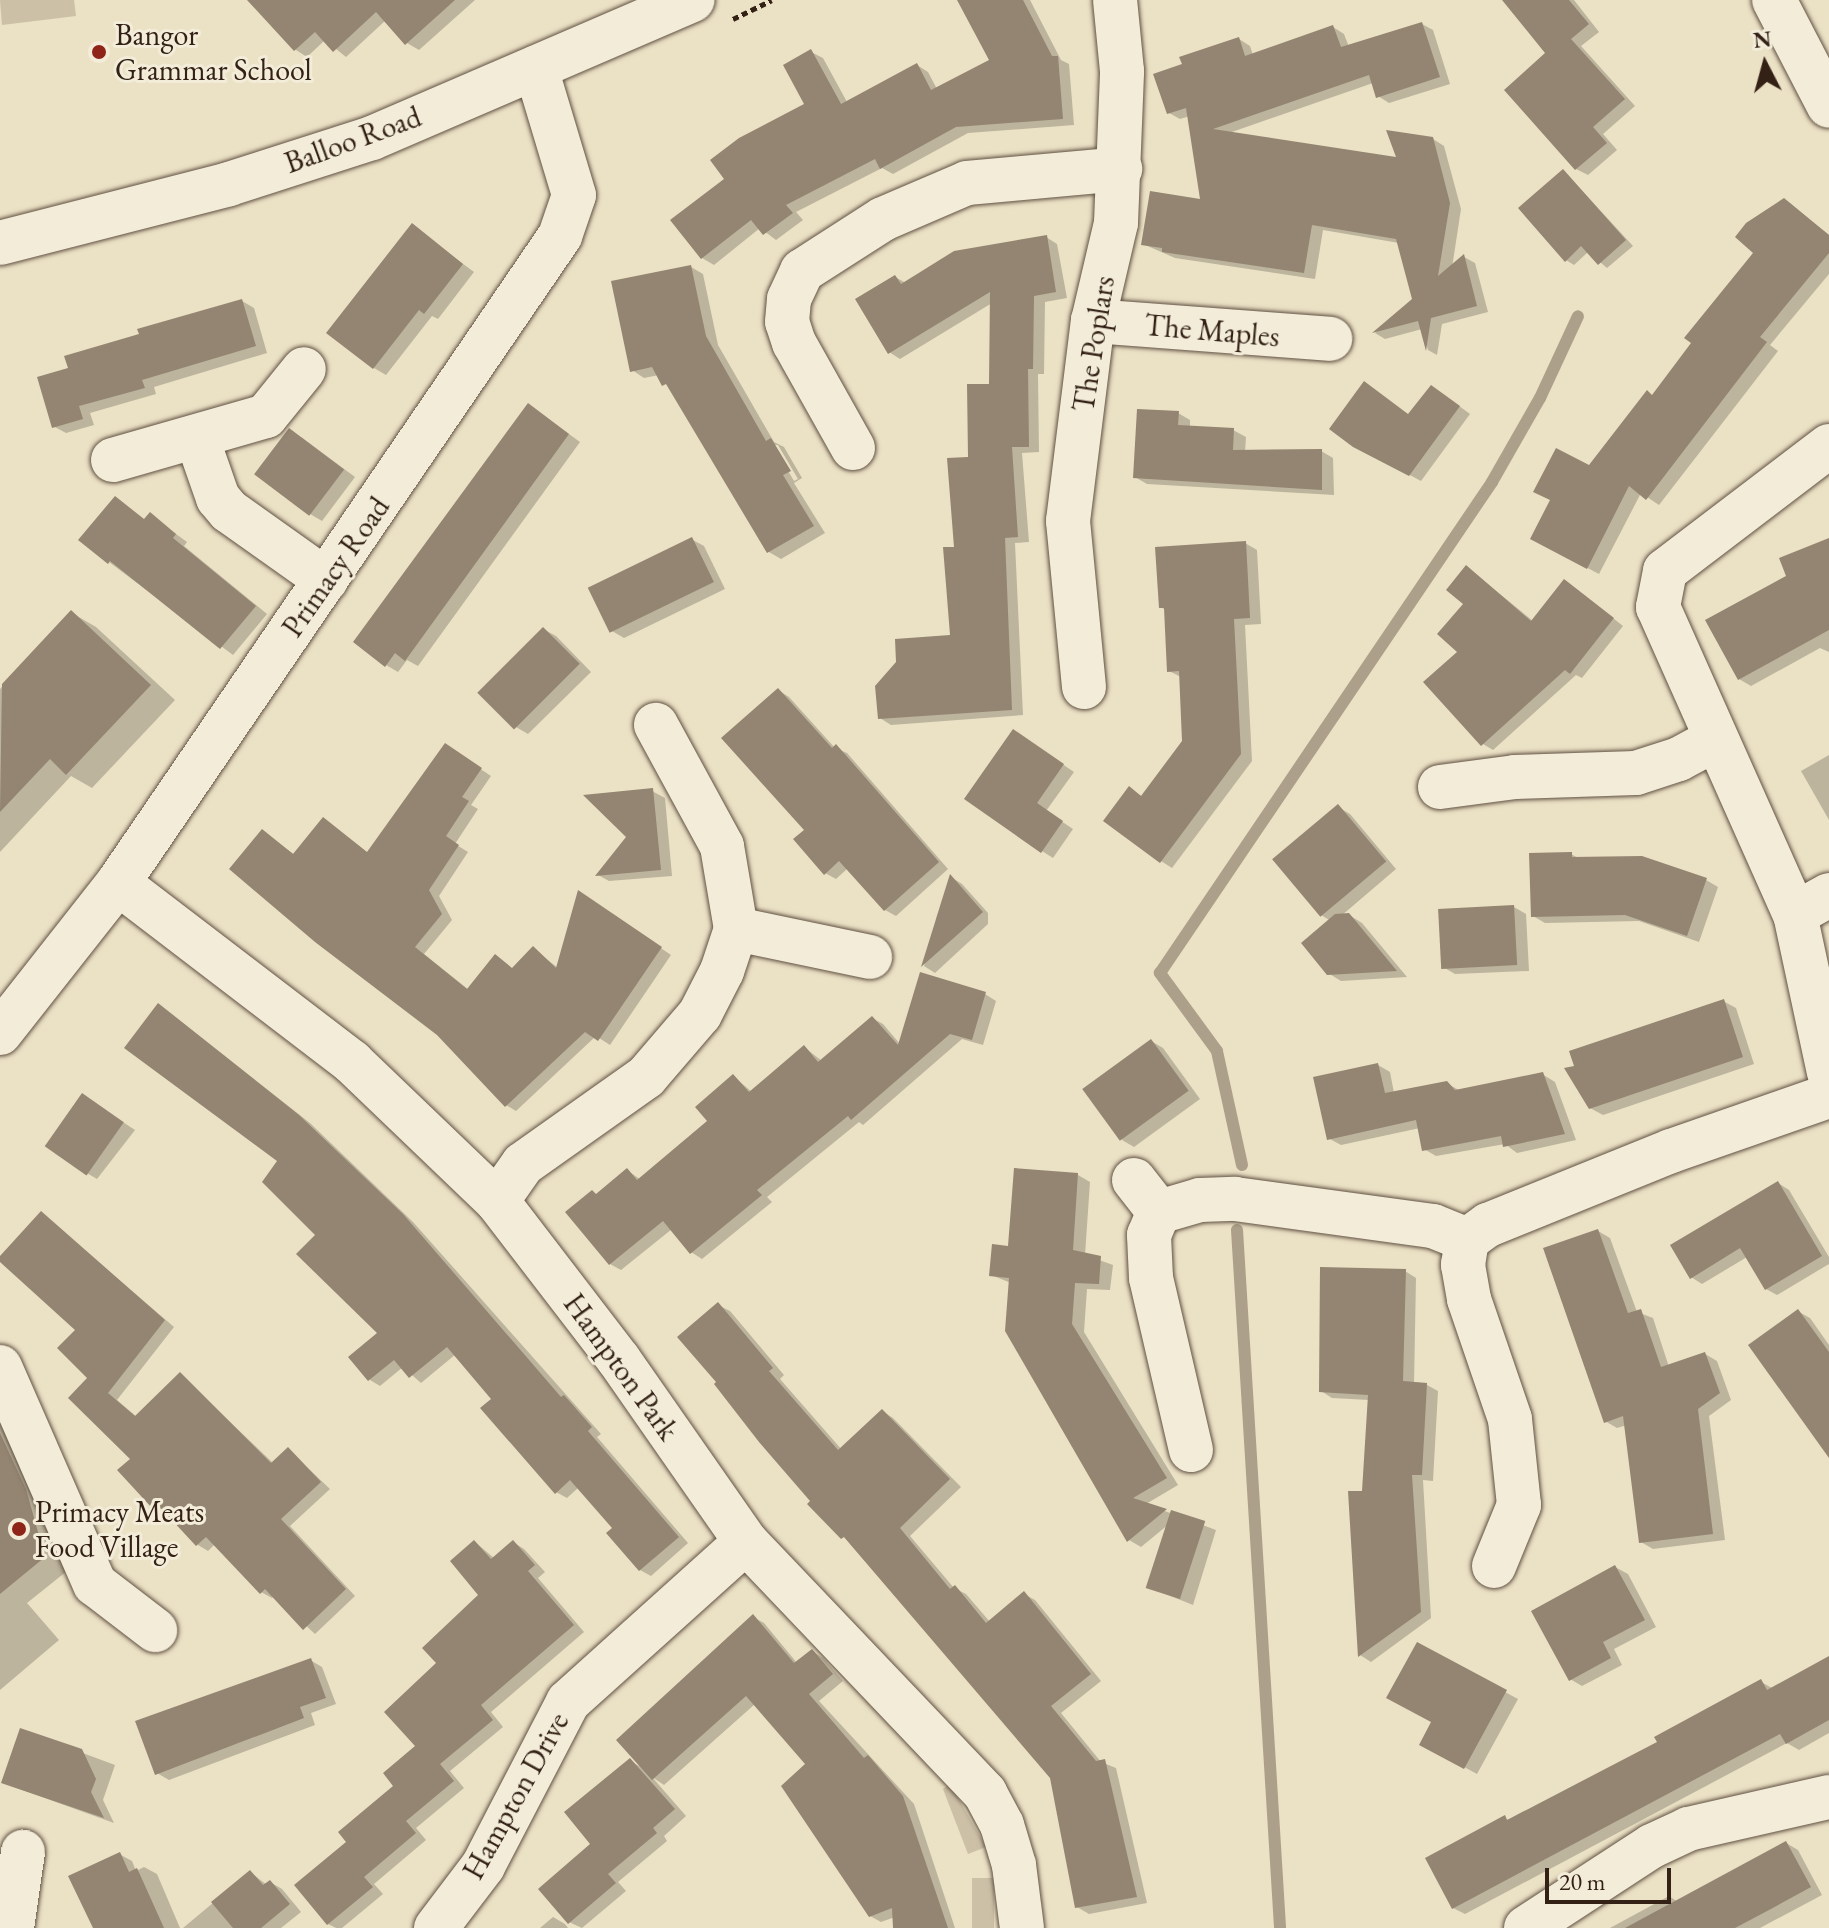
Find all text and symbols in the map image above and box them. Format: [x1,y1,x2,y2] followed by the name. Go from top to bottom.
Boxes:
[115,17,312,88] place label: Bangor Grammar School
[1725,24,1805,104] north arrow
[1752,24,1773,55] text: N
[90,43,108,61] marker: Bangor Grammar School
[280,99,426,181] street label: Balloo Road
[1065,273,1123,415] street label: The Poplars
[1143,307,1281,355] street label: The Maples
[275,490,397,644] street label: Primacy Road
[556,1287,686,1447] street label: Hampton Park
[35,1494,204,1564] place label: Primacy Meats Food Village
[10,1520,28,1538] marker: Primacy Meats Food Village
[455,1706,577,1886] street label: Hampton Drive
[1549,1852,1675,1902] scale bar
[1559,1866,1606,1897] text: 20 m

